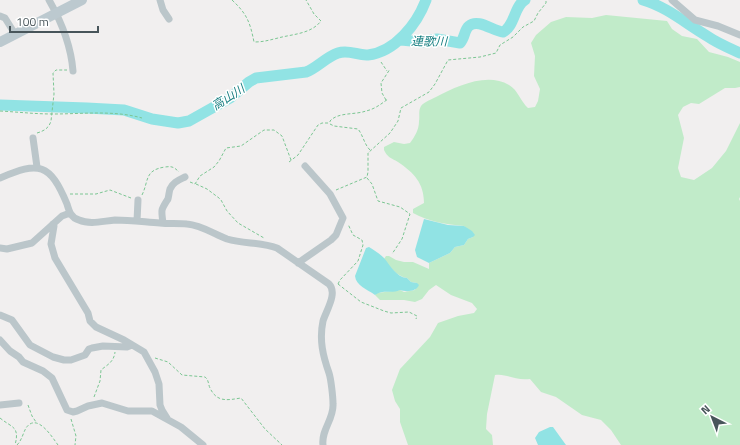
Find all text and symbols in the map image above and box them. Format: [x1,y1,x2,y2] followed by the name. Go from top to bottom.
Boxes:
[10,8,98,34] scale bar
[16,12,49,31] text: 100 m
[411,31,449,51] water label: 連歌川
[208,78,250,115] water label: 高山川
[692,397,732,437] north arrow
[697,401,713,418] text: N

